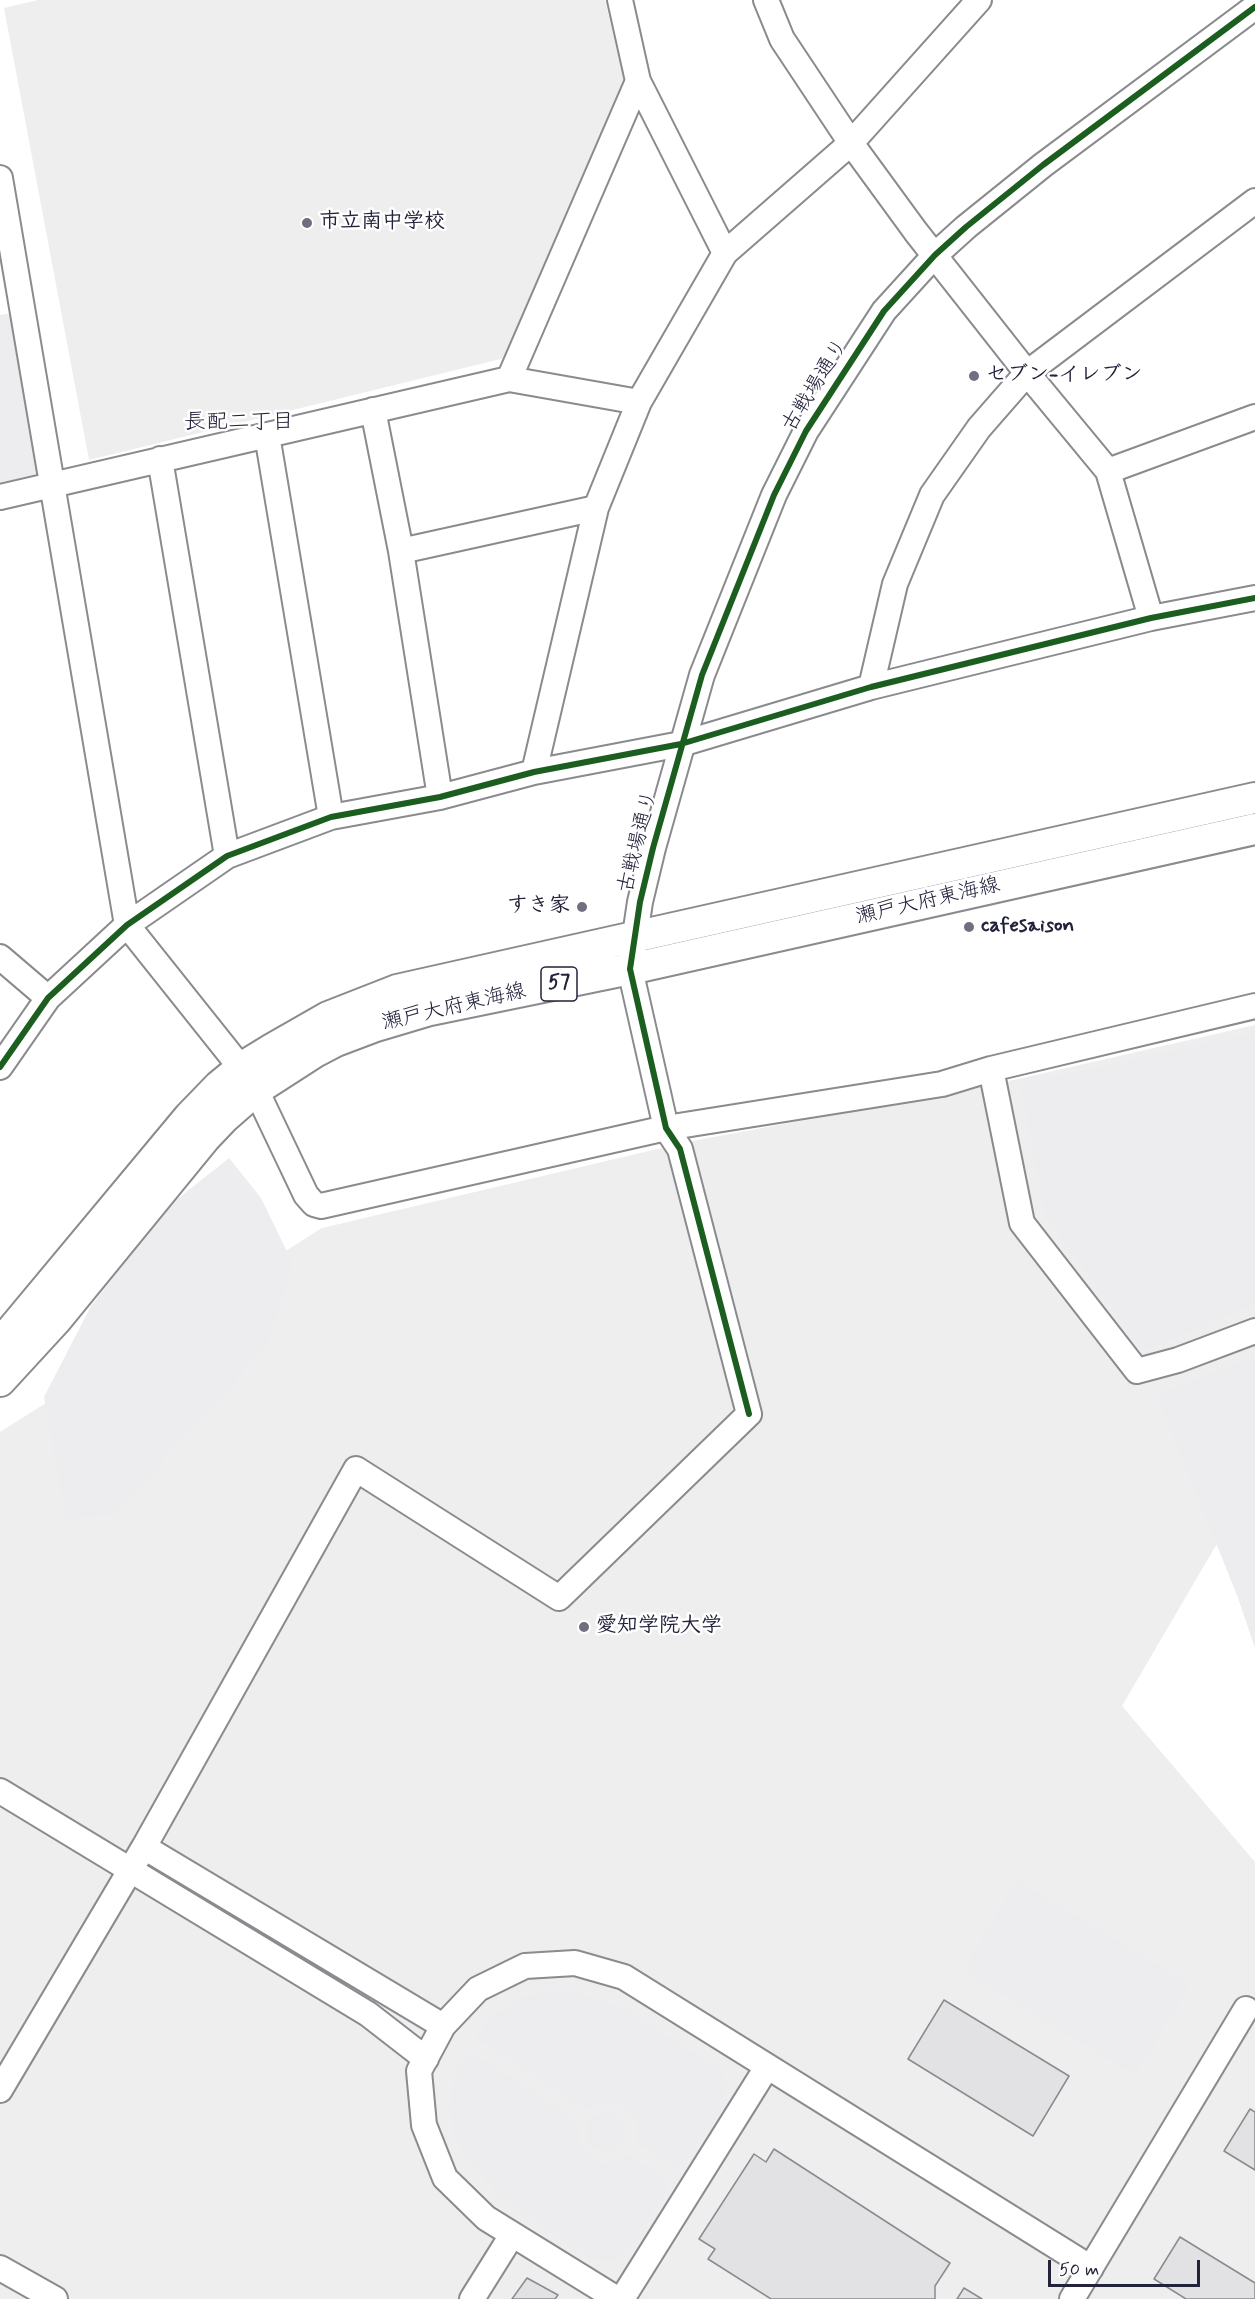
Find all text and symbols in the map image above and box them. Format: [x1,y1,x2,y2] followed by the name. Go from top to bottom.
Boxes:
[319,210,445,236] place label: 市立南中学校
[300,216,314,230] marker: 市立南中学校
[777,335,855,437] street label: 古戦場通り
[986,363,1142,389] place label: セブン-イレブン
[967,369,981,383] marker: セブン-イレブン
[184,410,294,436] district label: 長配二丁目
[614,788,664,896] street label: 古戦場通り
[854,873,1002,931] street label: 瀬戸大府東海線
[507,894,570,920] place label: すき家
[575,900,589,914] marker: すき家
[981,914,1074,940] place label: cafesaison
[962,920,976,934] marker: cafesaison
[541,967,577,1001] road number: 57
[380,979,528,1037] street label: 瀬戸大府東海線
[596,1614,722,1640] place label: 愛知学院大学
[577,1620,591,1634] marker: 愛知学院大学
[1051,2248,1202,2286] scale bar
[1059,2258,1099,2282] text: 50 m

